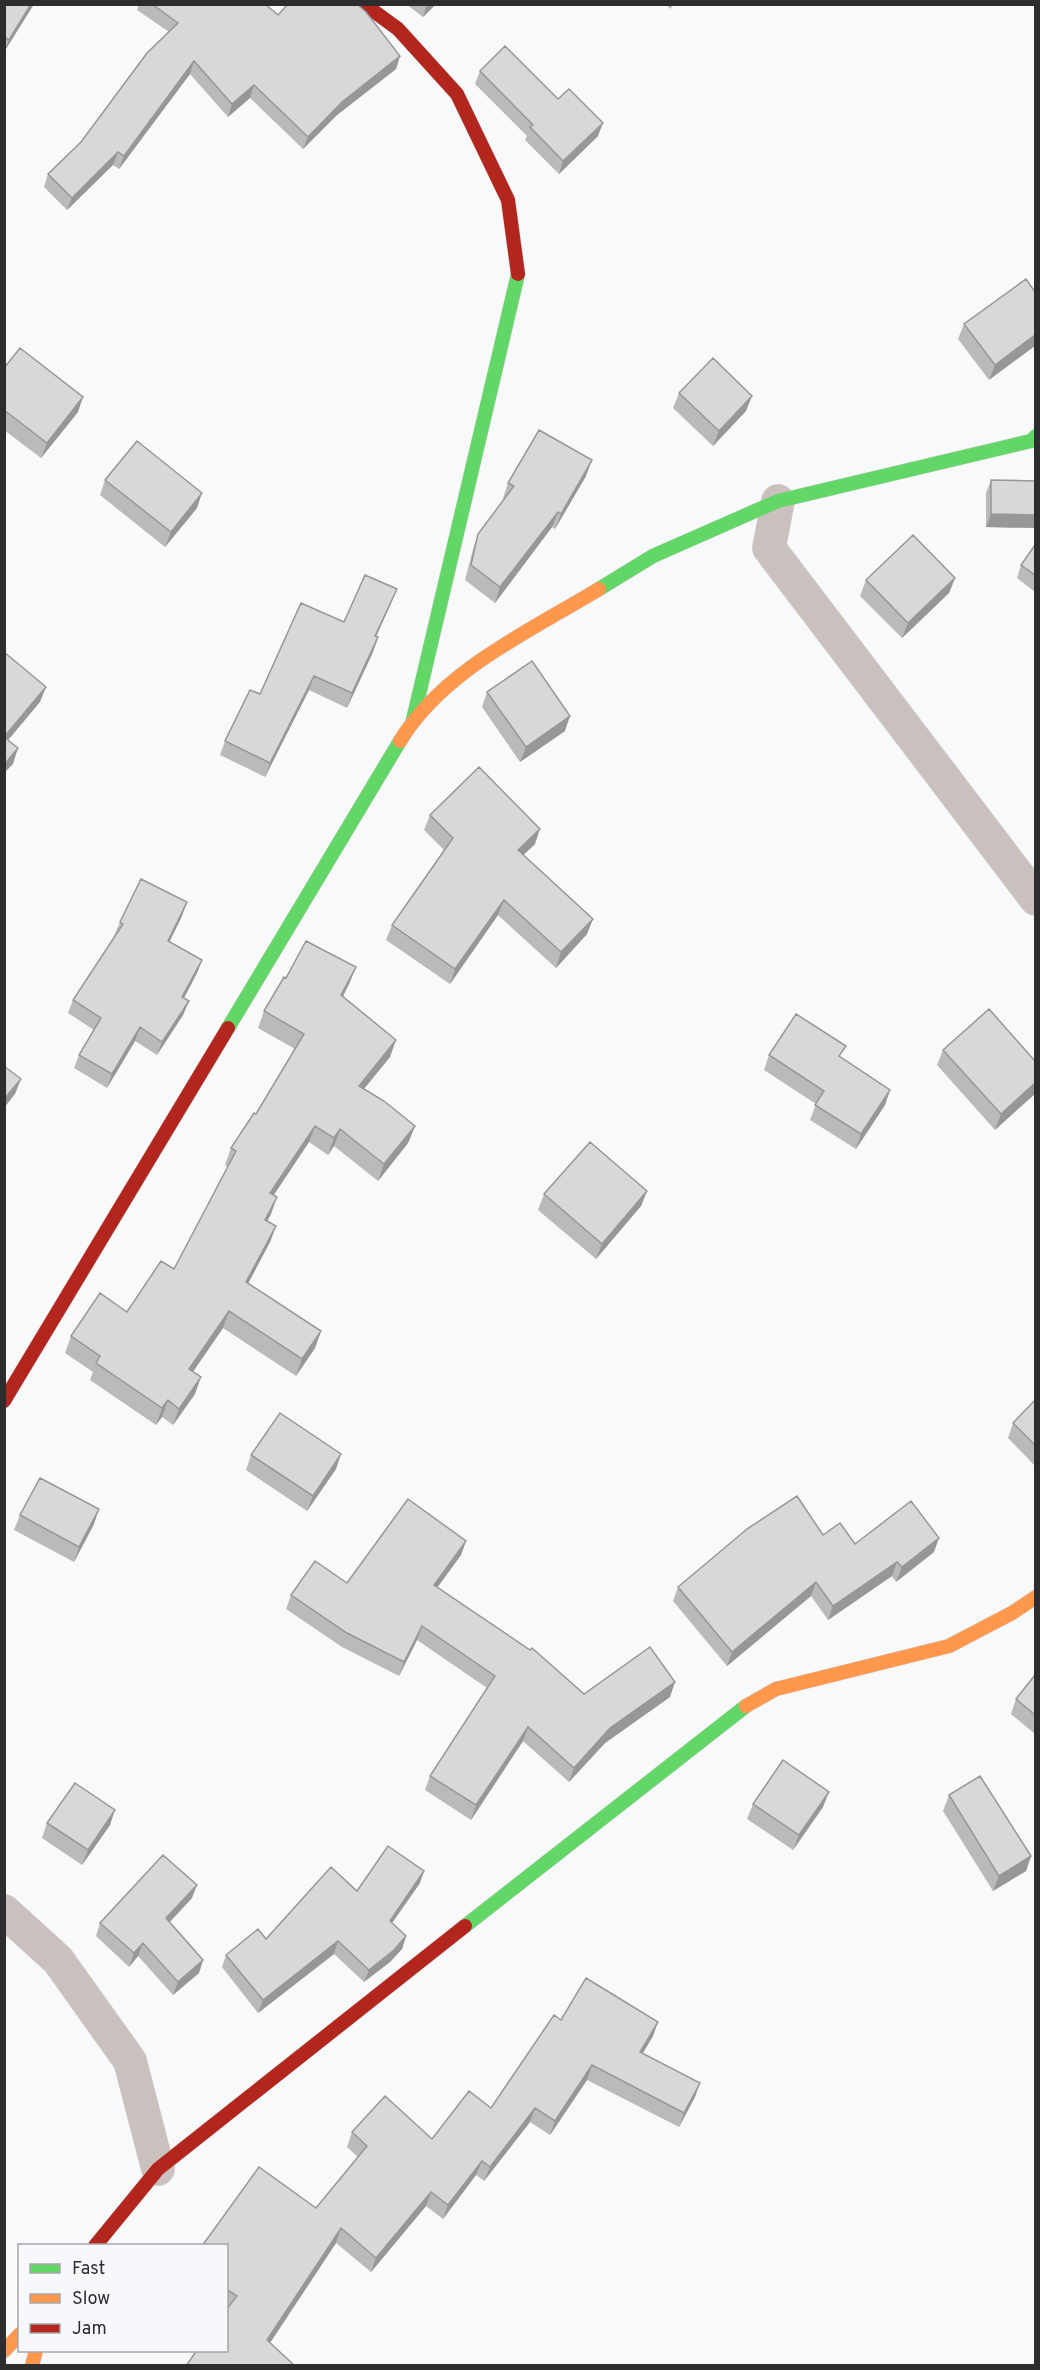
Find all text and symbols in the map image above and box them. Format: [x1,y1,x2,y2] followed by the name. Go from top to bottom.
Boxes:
[18,2244,228,2352] legend
[72,2258,105,2281] text: Fast
[72,2288,110,2311] text: Slow
[72,2318,107,2341] text: Jam

